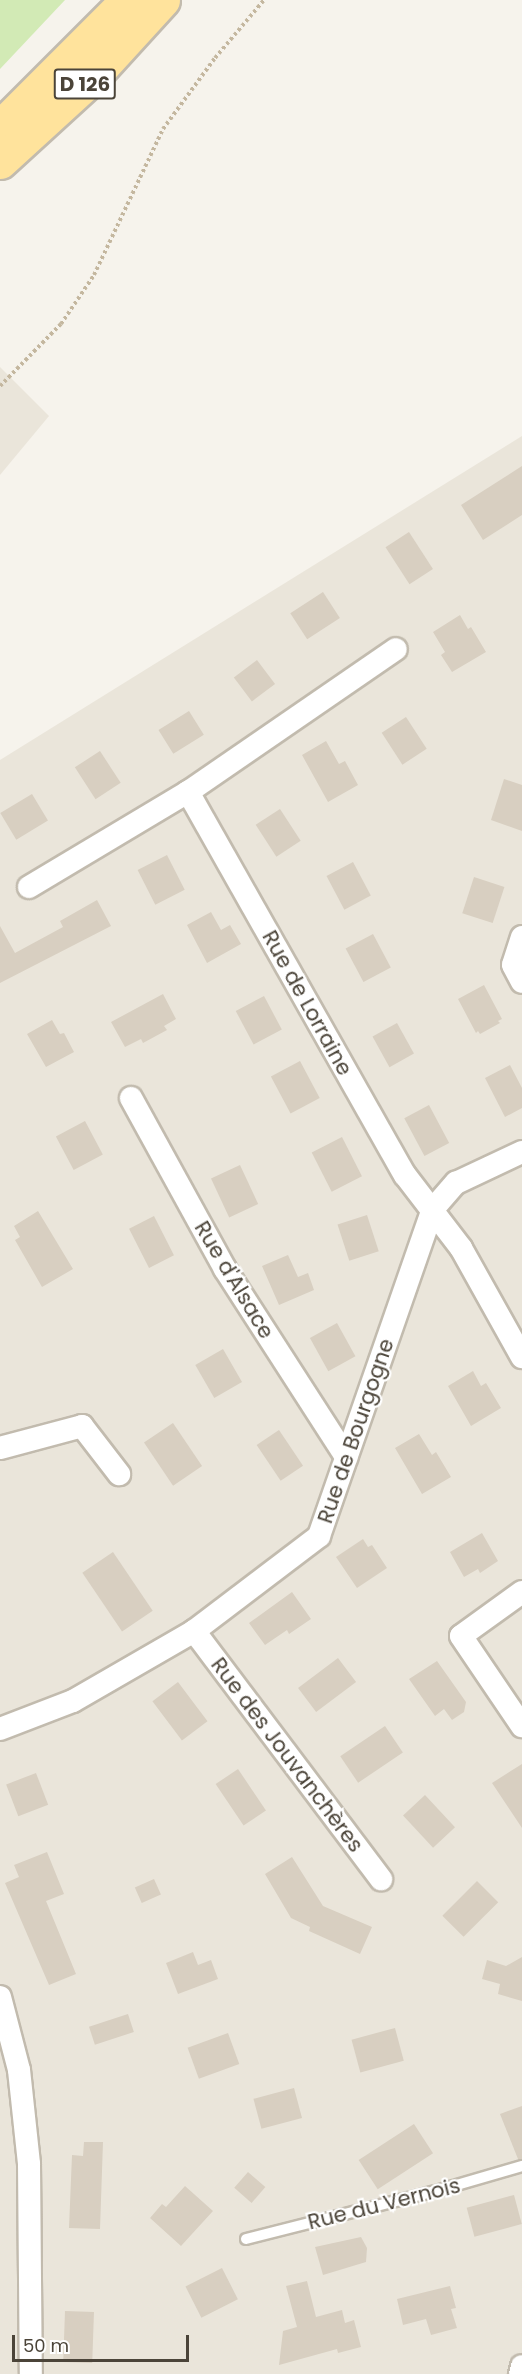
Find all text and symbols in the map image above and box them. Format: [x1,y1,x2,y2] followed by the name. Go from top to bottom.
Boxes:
[54,67,116,101] road number: D 126
[257,926,357,1080] street label: Rue de Lorraine
[189,1217,279,1343] street label: Rue d'Alsace
[313,1335,399,1527] street label: Rue de Bourgogne
[206,1653,368,1857] street label: Rue des Jouvanchères
[305,2173,463,2235] street label: Rue du Vernois
[15,2323,192,2361] scale bar
[23,2333,69,2358] text: 50 m

